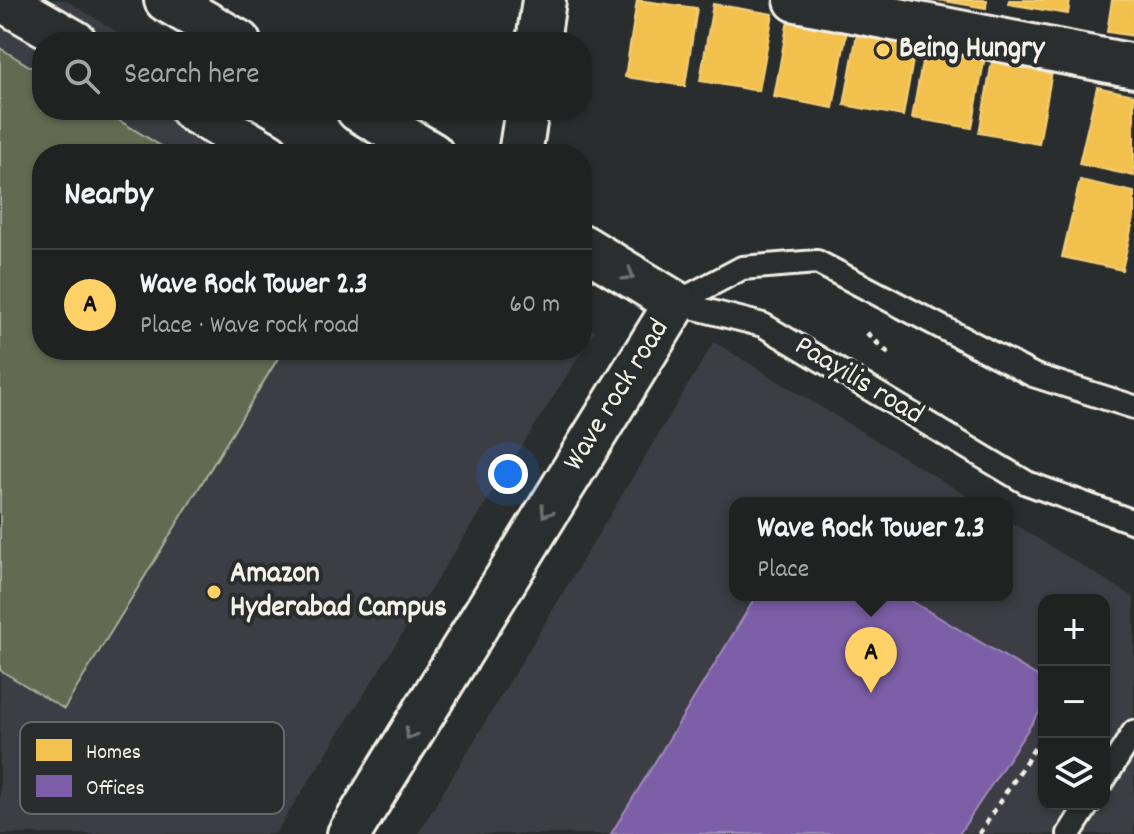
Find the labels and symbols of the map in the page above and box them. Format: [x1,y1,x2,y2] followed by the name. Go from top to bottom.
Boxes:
[899,29,1046,72] place label: Being Hungry
[874,41,892,59] marker: Being Hungry
[620,265,635,281] one-way arrow
[554,312,682,480] street label: Wave rock road
[785,326,931,438] street label: Paayilis road
[488,454,528,494] your location
[541,504,556,518] one-way arrow
[230,554,447,631] place label: Amazon Hyderabad Campus
[205,583,223,601] marker: Amazon Hyderabad Campus
[845,627,897,693] pin: A
[20,722,284,814] legend
[404,725,420,740] one-way arrow
[86,738,141,769] text: Homes
[86,774,145,805] text: Offices

